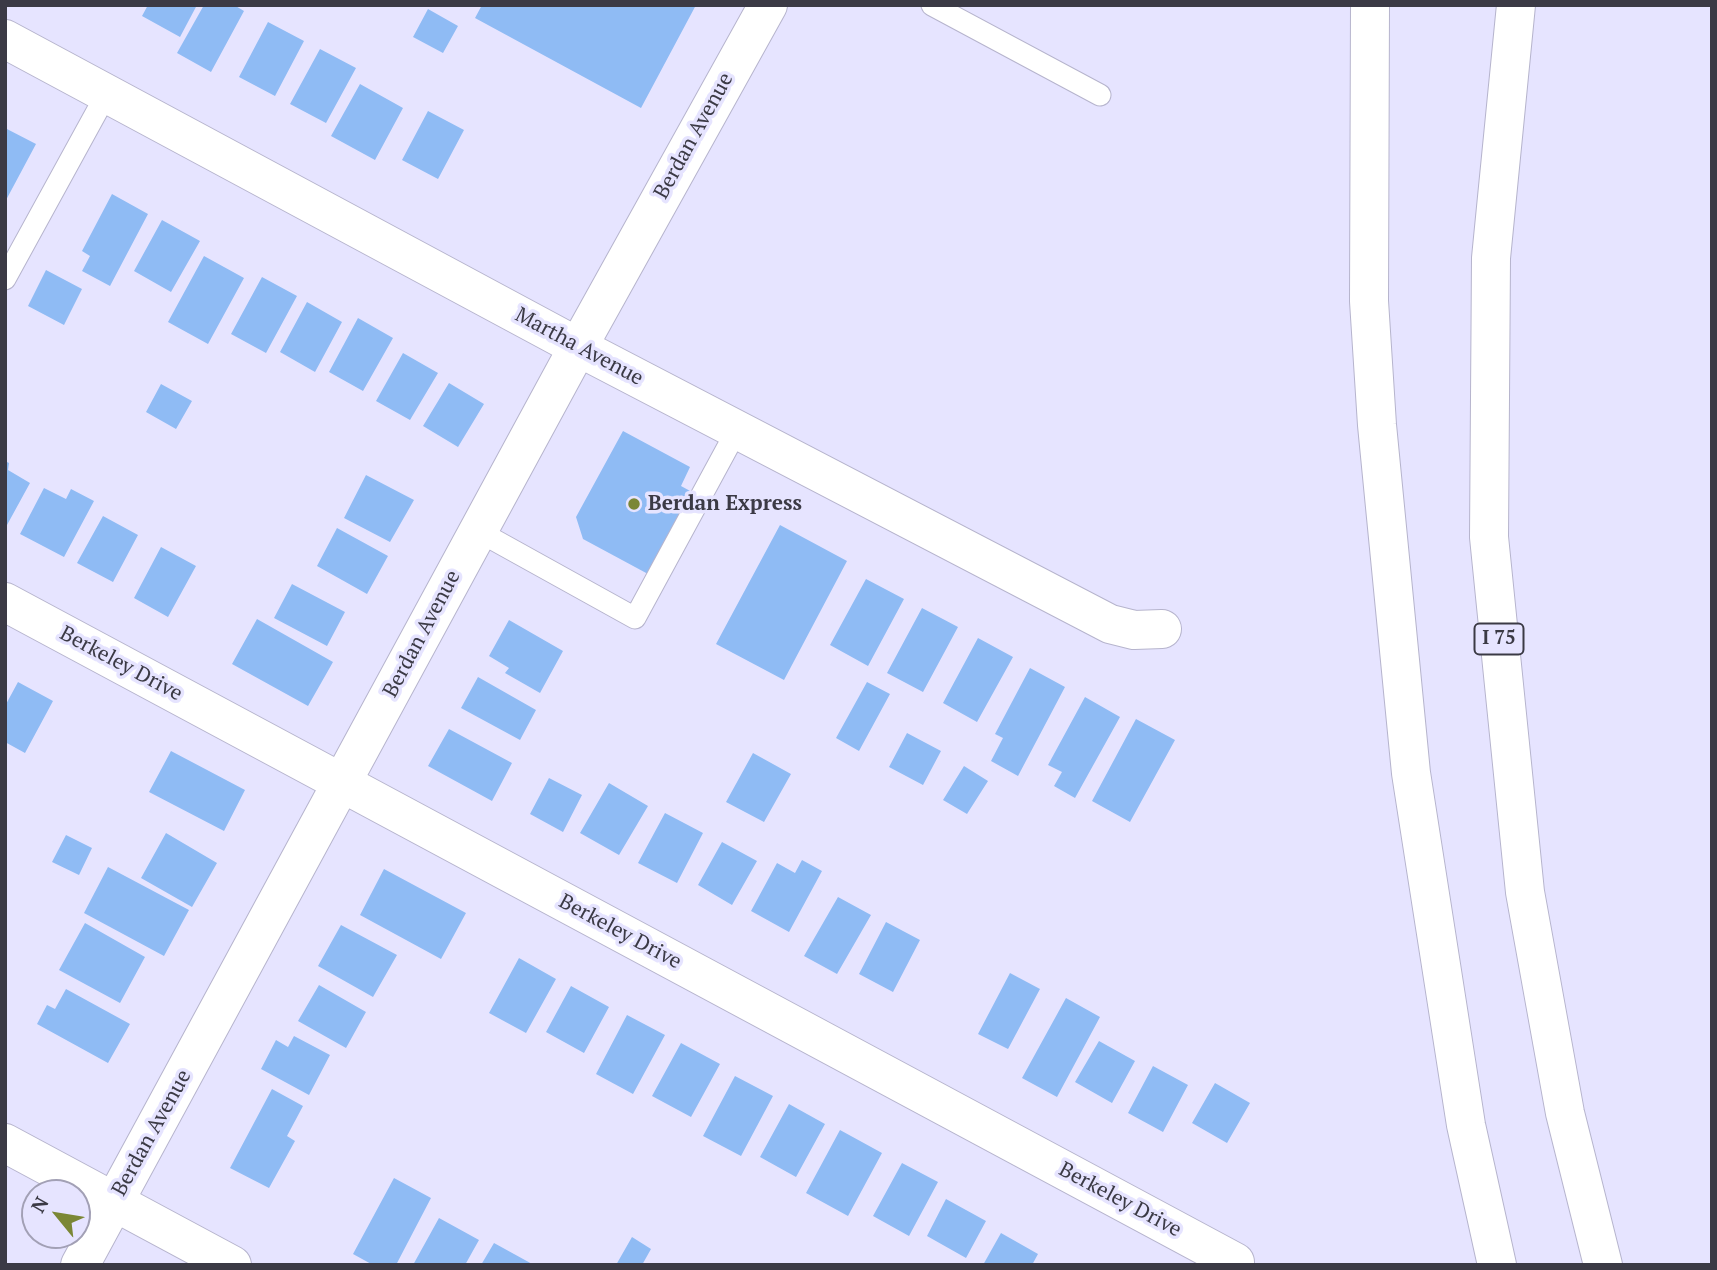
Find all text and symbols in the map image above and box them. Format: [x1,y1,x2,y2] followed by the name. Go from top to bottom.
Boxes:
[649,69,739,203] street label: Berdan Avenue
[511,303,647,391] street label: Martha Avenue
[648,491,802,517] place label: Berdan Express
[626,496,642,512] marker: Berdan Express
[378,566,466,702] street label: Berdan Avenue
[55,621,187,707] street label: Berkeley Drive
[1474,624,1524,654] road number: I 75
[554,889,686,975] street label: Berkeley Drive
[107,1066,197,1200] street label: Berdan Avenue
[1054,1157,1186,1243] street label: Berkeley Drive
[21,1179,91,1249] north arrow
[25,1192,54,1217] text: N

